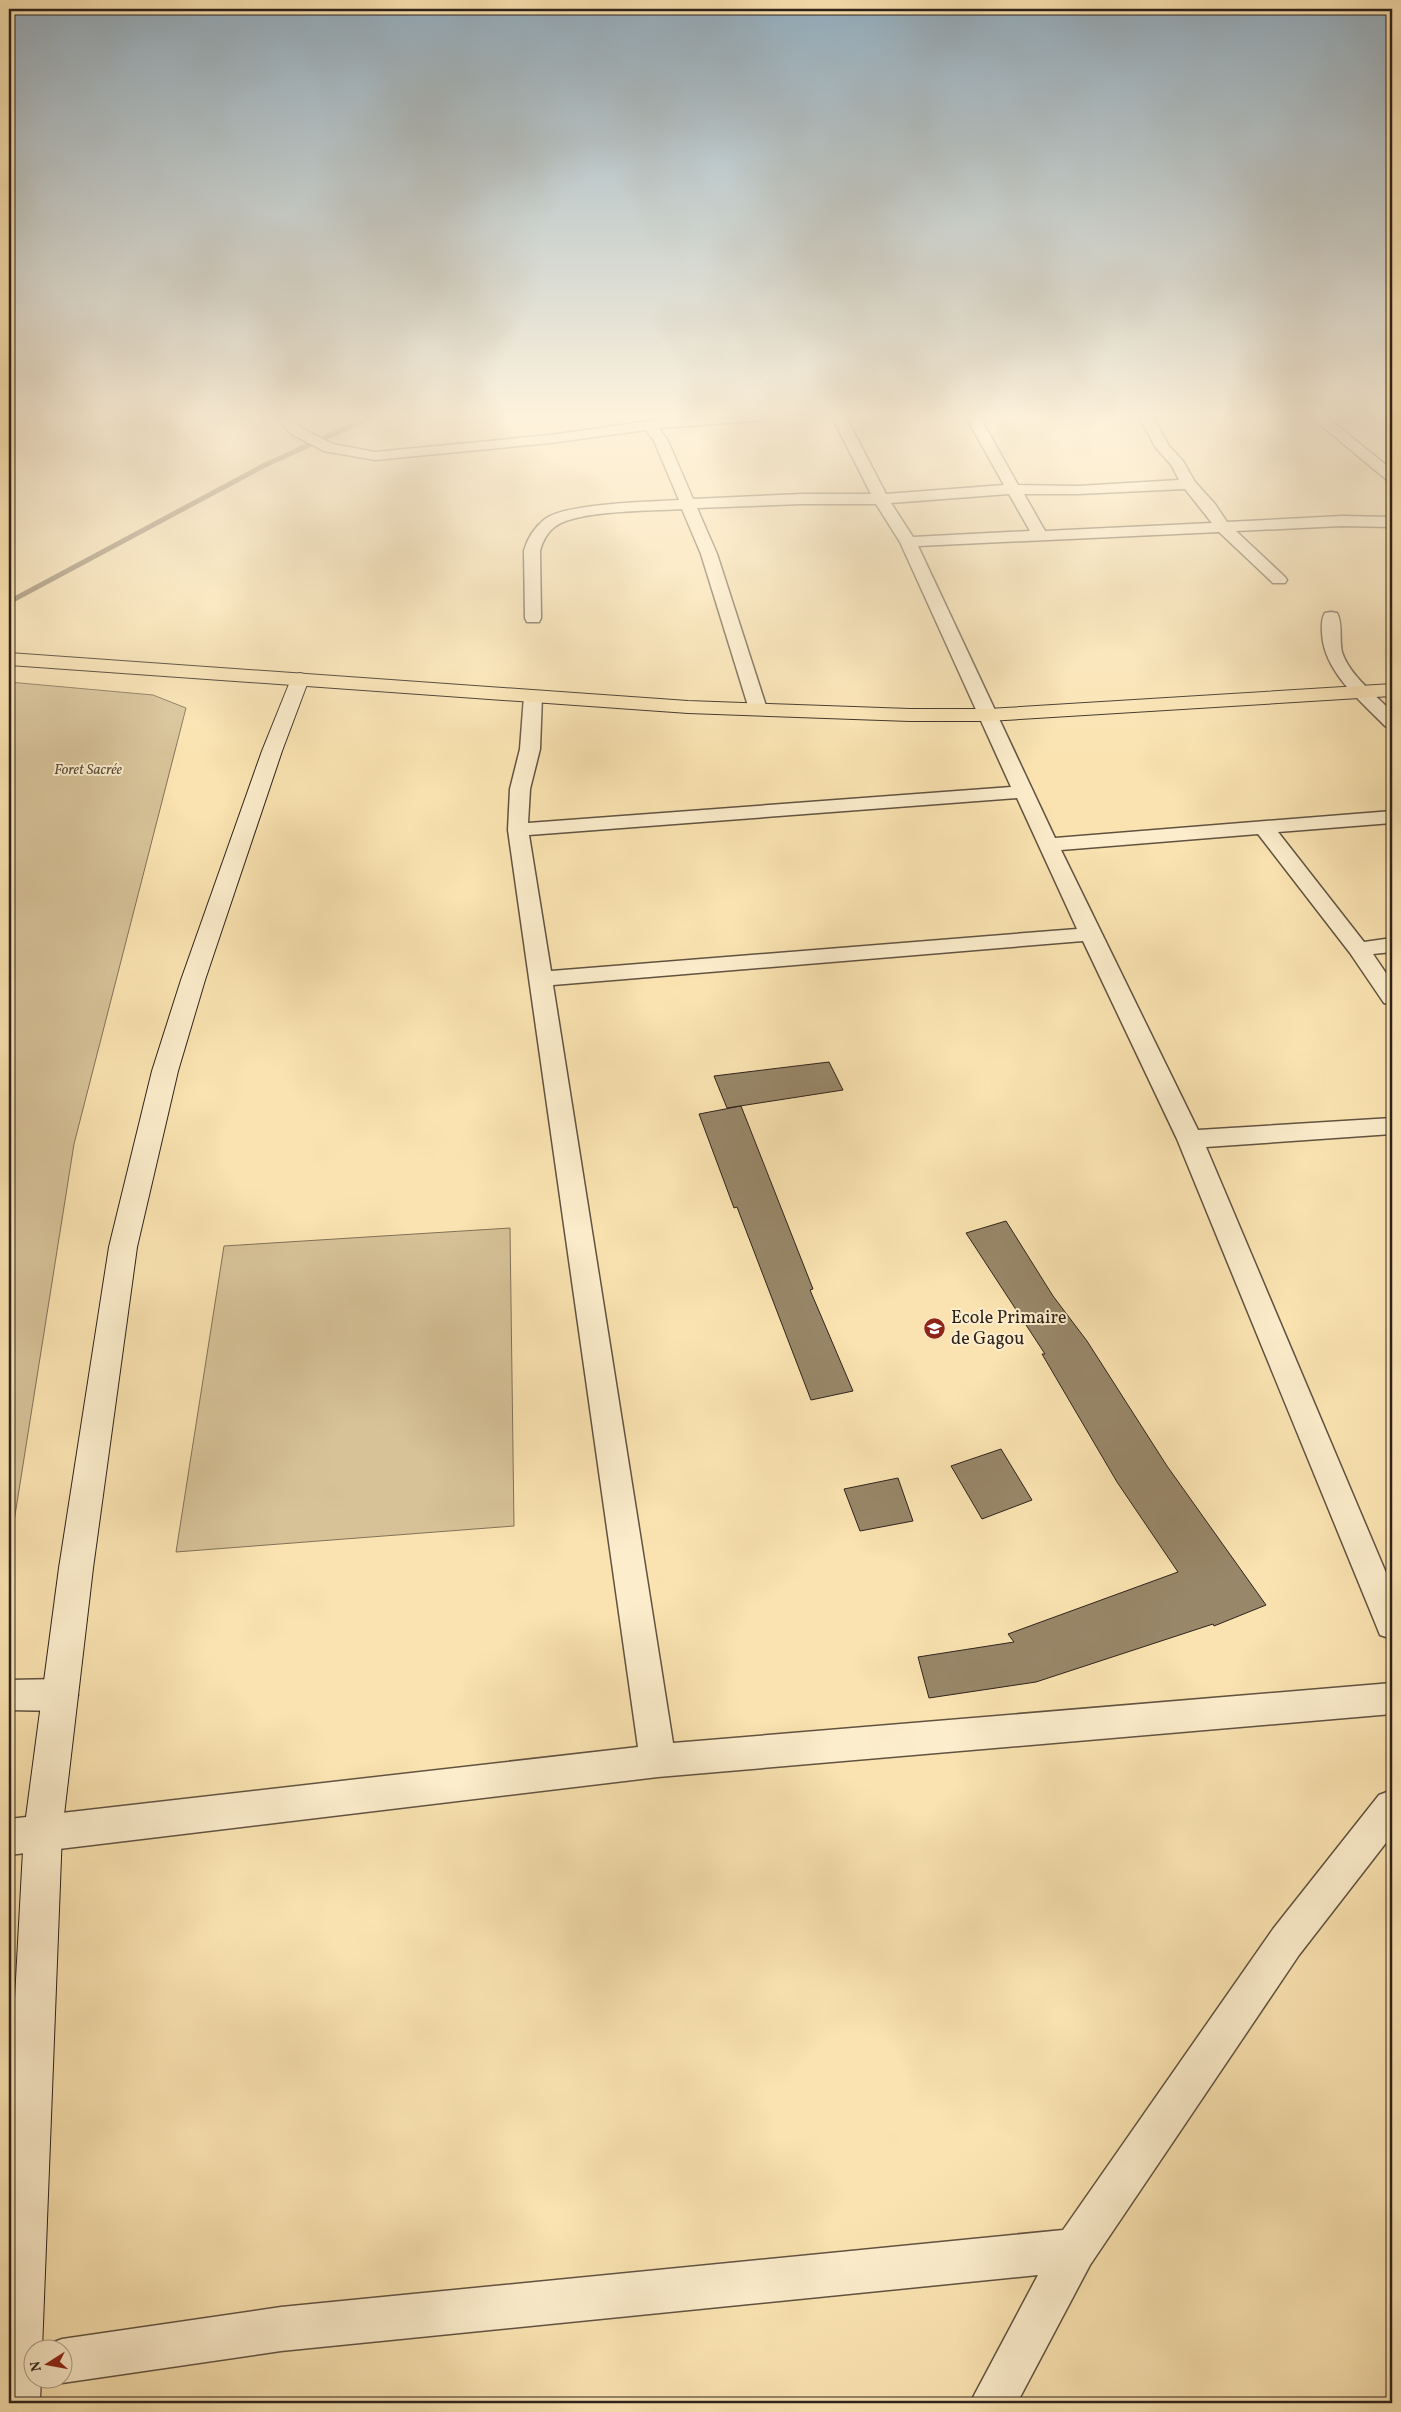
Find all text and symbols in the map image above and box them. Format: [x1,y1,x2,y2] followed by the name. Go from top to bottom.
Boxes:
[54,760,123,781] park label: Foret Sacrée
[951,1306,1067,1352] place label: Ecole Primaire de Gagou
[923,1316,947,1340] school or university icon: Ecole Primaire de Gagou
[22,2340,72,2390] north arrow
[26,2359,47,2373] text: N

